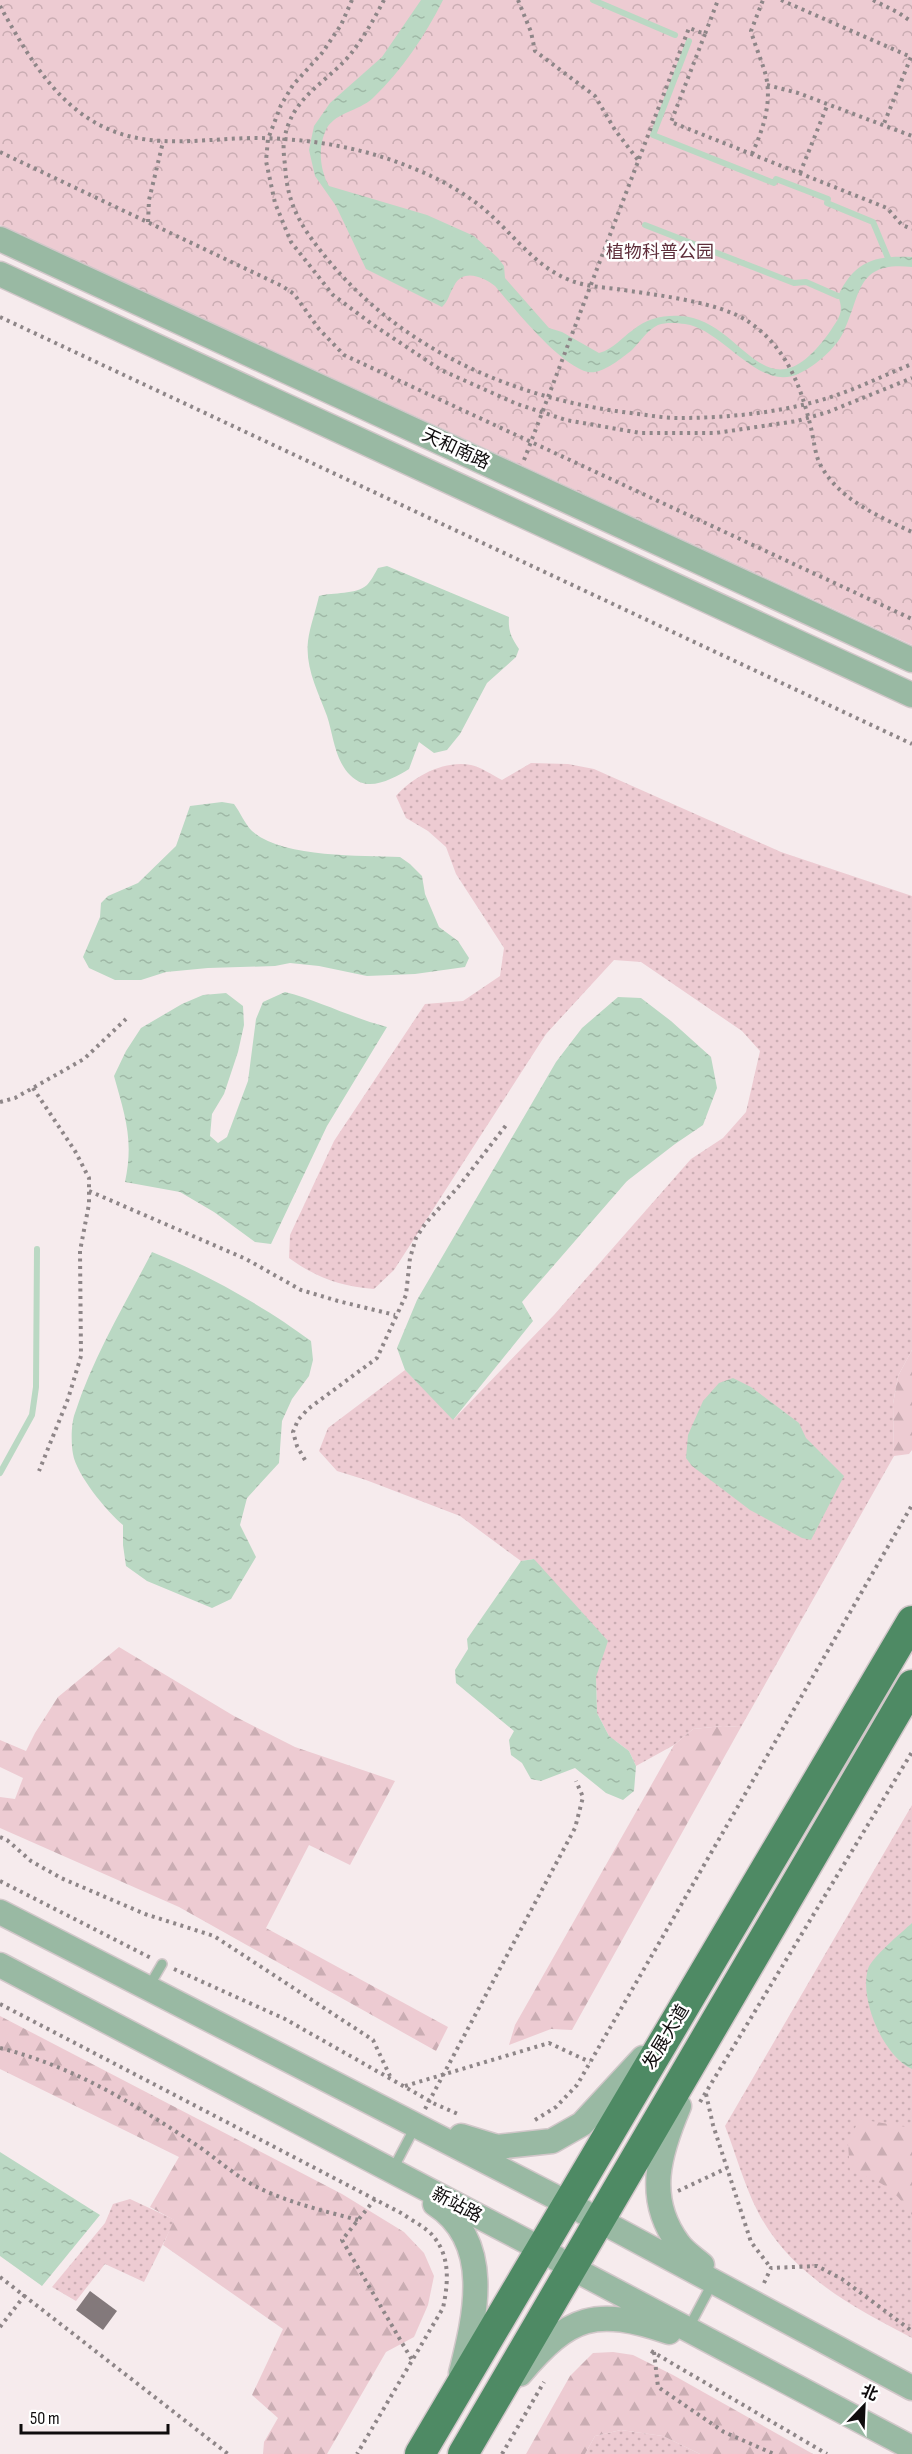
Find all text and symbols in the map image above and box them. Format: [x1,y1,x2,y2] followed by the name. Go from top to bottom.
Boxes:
[606,242,714,263] park label: 植物科普公园
[419,424,493,474] street label: 天和南路
[638,2001,694,2073] street label: 发展大道
[428,2183,486,2227] street label: 新站路
[834,2376,894,2436] north arrow
[858,2382,880,2405] text: 北
[21,2397,168,2435] scale bar
[30,2408,60,2429] text: 50 m

